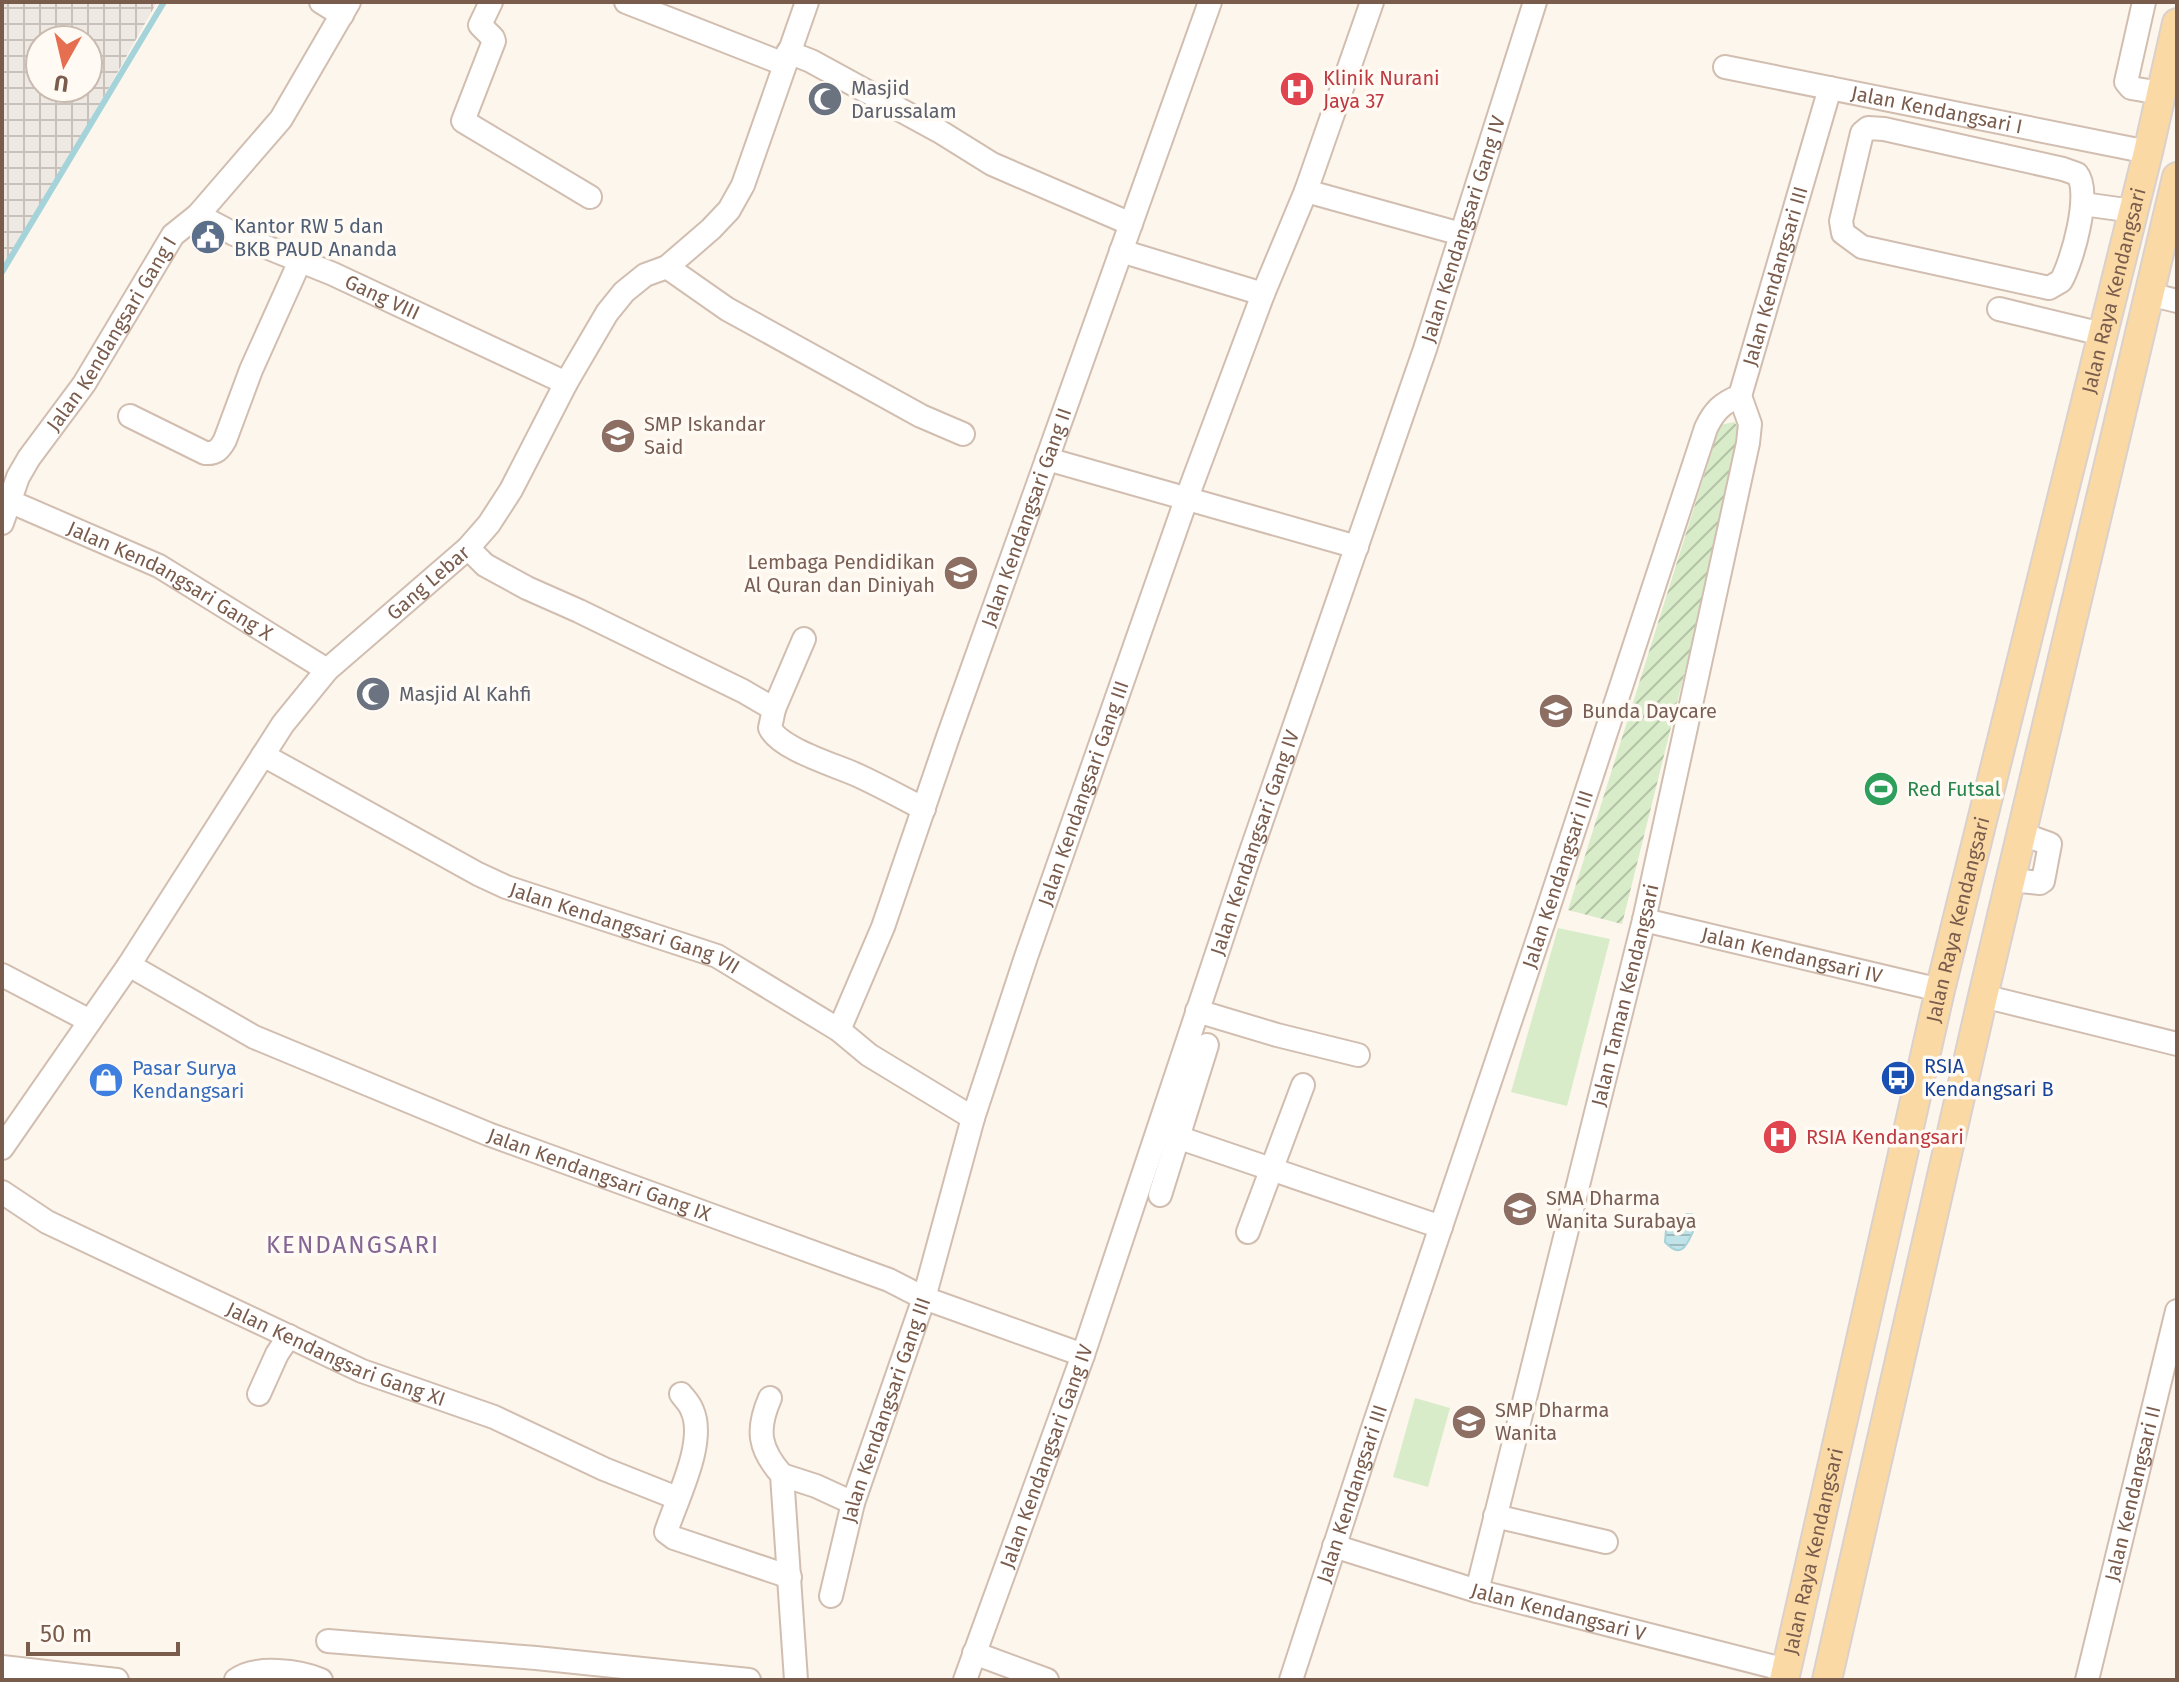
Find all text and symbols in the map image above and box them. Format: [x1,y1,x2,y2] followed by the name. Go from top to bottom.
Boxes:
[24,24,104,104] north arrow
[1323,66,1440,113] place label: Klinik Nurani Jaya 37
[52,69,70,98] text: U
[1278,70,1316,108] hospital icon: Klinik Nurani Jaya 37
[851,76,957,123] place label: Masjid Darussalam
[806,80,844,118] mosque icon: Masjid Darussalam
[1849,81,2024,138] street label: Jalan Kendangsari I
[1416,113,1510,345] street label: Jalan Kendangsari Gang IV
[1737,184,1813,369] street label: Jalan Kendangsari III
[2077,185,2151,396] street label: Jalan Raya Kendangsari
[234,214,397,261] place label: Kantor RW 5 dan BKB PAUD Ananda
[189,218,227,256] public building icon: Kantor RW 5 dan BKB PAUD Ananda
[41,232,181,436] street label: Jalan Kendangsari Gang I
[341,269,424,325] street label: Gang VIII
[976,405,1076,630] street label: Jalan Kendangsari Gang II
[644,412,766,459] place label: SMP Iskandar Said
[599,417,637,455] school or university icon: SMP Iskandar Said
[64,516,277,646] street label: Jalan Kendangsari Gang X
[382,540,475,625] street label: Gang Lebar
[744,550,935,597] place label: Lembaga Pendidikan Al Quran dan Diniyah
[942,554,980,592] school or university icon: Lembaga Pendidikan Al Quran dan Diniyah
[354,675,392,713] mosque icon: Masjid Al Kahfi
[1033,678,1134,909] street label: Jalan Kendangsari Gang III
[399,682,531,706] place label: Masjid Al Kahfi
[1537,692,1575,730] school or university icon: Bunda Daycare
[1582,699,1717,723] place label: Bunda Daycare
[1205,727,1304,958] street label: Jalan Kendangsari Gang IV
[1862,770,1900,808] sports icon: Red Futsal
[1907,777,2001,801] place label: Red Futsal
[1517,787,1598,971] street label: Jalan Kendangsari III
[1921,814,1995,1025] street label: Jalan Raya Kendangsari
[506,877,744,979] street label: Jalan Kendangsari Gang VII
[1586,882,1664,1109] street label: Jalan Taman Kendangsari
[1699,922,1885,988] street label: Jalan Kendangsari IV
[1924,1054,2054,1101] place label: RSIA Kendangsari B
[132,1056,244,1103] place label: Pasar Surya Kendangsari
[1879,1059,1917,1097] bus stop icon: RSIA Kendangsari B
[87,1061,125,1099] shop icon: Pasar Surya Kendangsari
[1761,1118,1799,1156] hospital icon: RSIA Kendangsari
[484,1123,714,1226] street label: Jalan Kendangsari Gang IX
[1806,1125,1964,1149] place label: RSIA Kendangsari
[1546,1186,1697,1233] place label: SMA Dharma Wanita Surabaya
[1501,1190,1539,1228] school or university icon: SMA Dharma Wanita Surabaya
[266,1231,440,1259] district label: KENDANGSARI
[837,1294,935,1525] street label: Jalan Kendangsari Gang III
[223,1297,448,1411] street label: Jalan Kendangsari Gang XI
[995,1341,1098,1571] street label: Jalan Kendangsari Gang IV
[1495,1398,1609,1445] place label: SMP Dharma Wanita
[1311,1401,1392,1586] street label: Jalan Kendangsari III
[1450,1403,1488,1441] school or university icon: SMP Dharma Wanita
[2100,1403,2165,1584] street label: Jalan Kendangsari II
[1778,1446,1848,1657] street label: Jalan Raya Kendangsari
[1468,1578,1648,1646] street label: Jalan Kendangsari V
[28,1606,178,1656] scale bar
[40,1620,92,1648] text: 50 m

